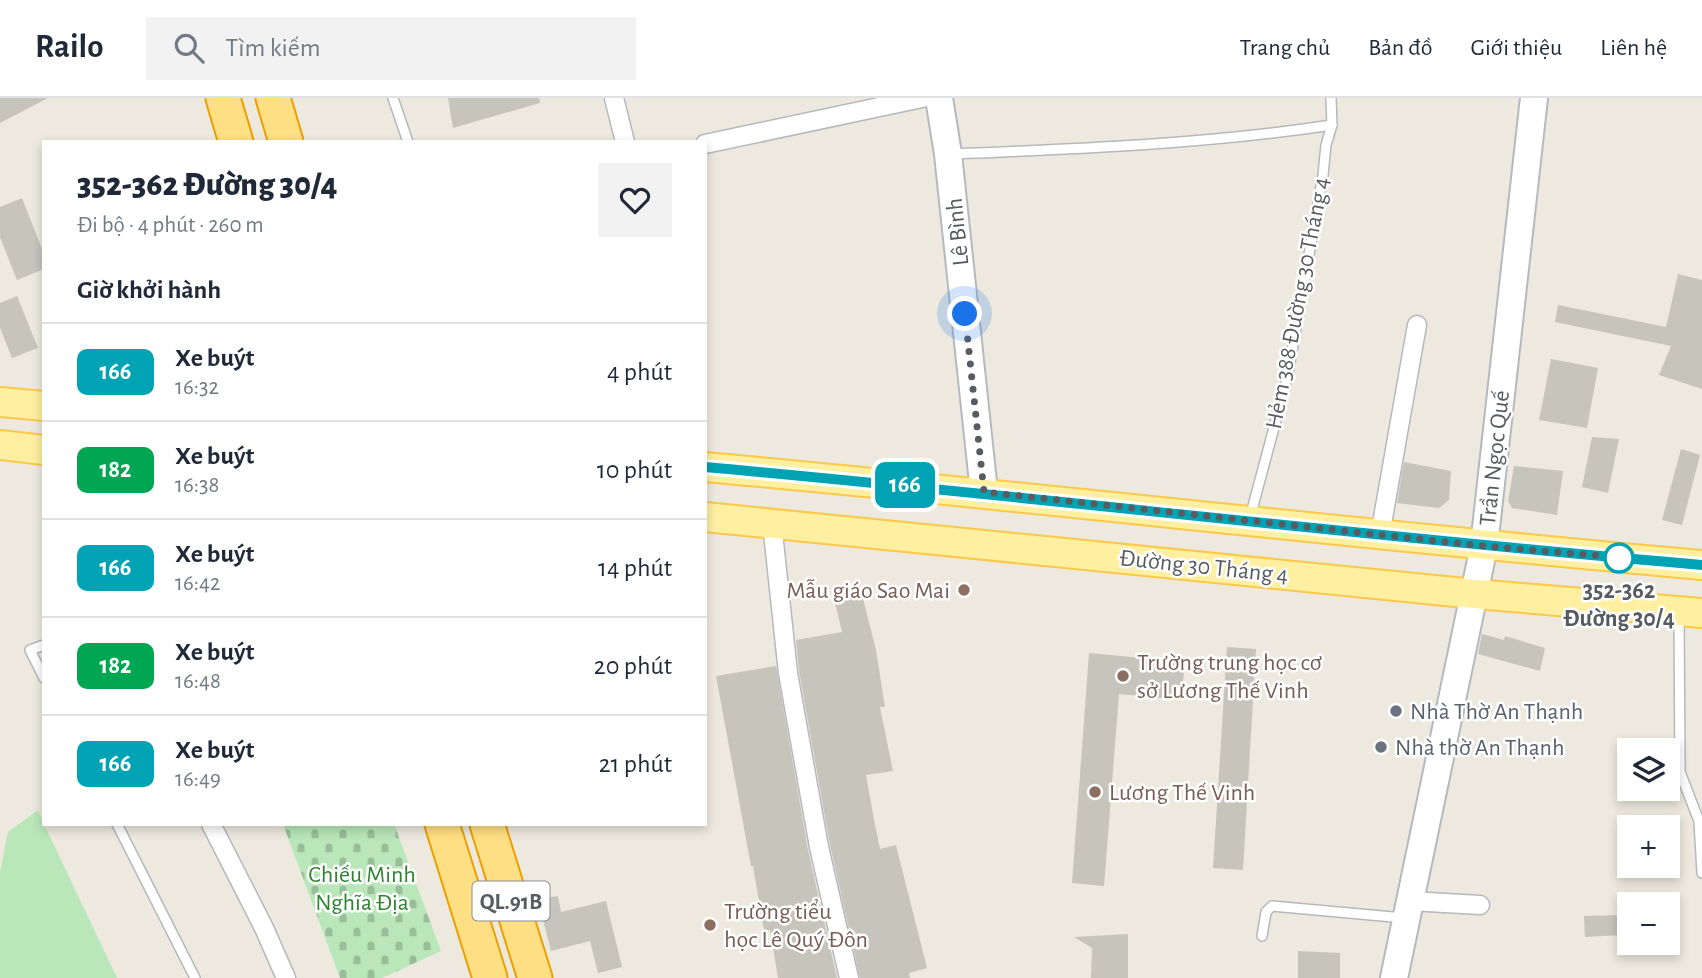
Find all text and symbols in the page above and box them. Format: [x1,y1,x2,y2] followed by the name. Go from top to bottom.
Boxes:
[146,17,636,80] search box
[170,29,208,67] icon: search
[35,31,104,64] text: Railo
[226,35,321,61] text: Tìm kiếm
[1240,36,1330,60] text: Trang chủ
[1368,36,1432,60] text: Bản đồ
[1470,36,1562,60] text: Giới thiệu
[1600,36,1667,60] text: Liên hệ
[598,163,672,237] button: heart
[77,169,337,202] text: 352-362 Đường 30/4
[1262,175,1334,431] street label: Hẻm 388 Đường 30 Tháng 4
[942,197,973,267] street label: Lê Bình
[77,214,264,237] text: Đi bộ · 4 phút · 260 m
[77,277,221,303] text: Giờ khởi hành
[947,296,982,331] your location
[175,345,254,371] text: Xe buýt
[607,359,672,385] text: 4 phút
[100,360,131,384] text: 166
[175,376,219,399] text: 16:32
[1476,389,1514,527] street label: Trần Ngọc Quế
[175,443,254,469] text: Xe buýt
[597,457,672,483] text: 10 phút
[100,458,131,482] text: 182
[865,462,945,508] line badge: 166
[889,473,921,497] text: 166
[175,474,219,497] text: 16:38
[175,541,254,567] text: Xe buýt
[1604,543,1634,573] marker: 352-362 Đường 30/4
[1118,546,1290,588] street label: Đường 30 Tháng 4
[598,555,672,581] text: 14 phút
[100,556,131,580] text: 166
[175,572,221,595] text: 16:42
[786,578,950,603] place label: Mẫu giáo Sao Mai
[1563,579,1675,631] place label: 352-362 Đường 30/4
[956,582,972,598] marker: Mẫu giáo Sao Mai
[175,639,254,665] text: Xe buýt
[1137,651,1322,703] place label: Trường trung học cơ sở Lương Thế Vinh
[594,653,672,679] text: 20 phút
[100,654,131,678] text: 182
[1115,668,1131,684] marker: Trường trung học cơ sở Lương Thế Vinh
[175,670,221,693] text: 16:48
[1410,700,1583,724] place label: Nhà Thờ An Thạnh
[1388,703,1404,719] marker: Nhà Thờ An Thạnh
[1395,736,1564,760] place label: Nhà thờ An Thạnh
[175,737,254,763] text: Xe buýt
[1617,738,1680,955] map controls
[1617,738,1680,801] button: layers
[1373,739,1389,755] marker: Nhà thờ An Thạnh
[599,751,672,777] text: 21 phút
[100,752,131,776] text: 166
[175,768,221,791] text: 16:49
[1109,781,1255,805] place label: Lương Thế Vinh
[1087,784,1103,800] marker: Lương Thế Vinh
[1617,815,1680,878] button: +
[308,863,416,915] park label: Chiếu Minh Nghĩa Địa
[472,881,550,920] road number: QL.91B
[1617,892,1680,955] button: −
[724,899,868,952] place label: Trường tiểu học Lê Quý Đôn
[702,917,718,933] marker: Trường tiểu học Lê Quý Đôn

